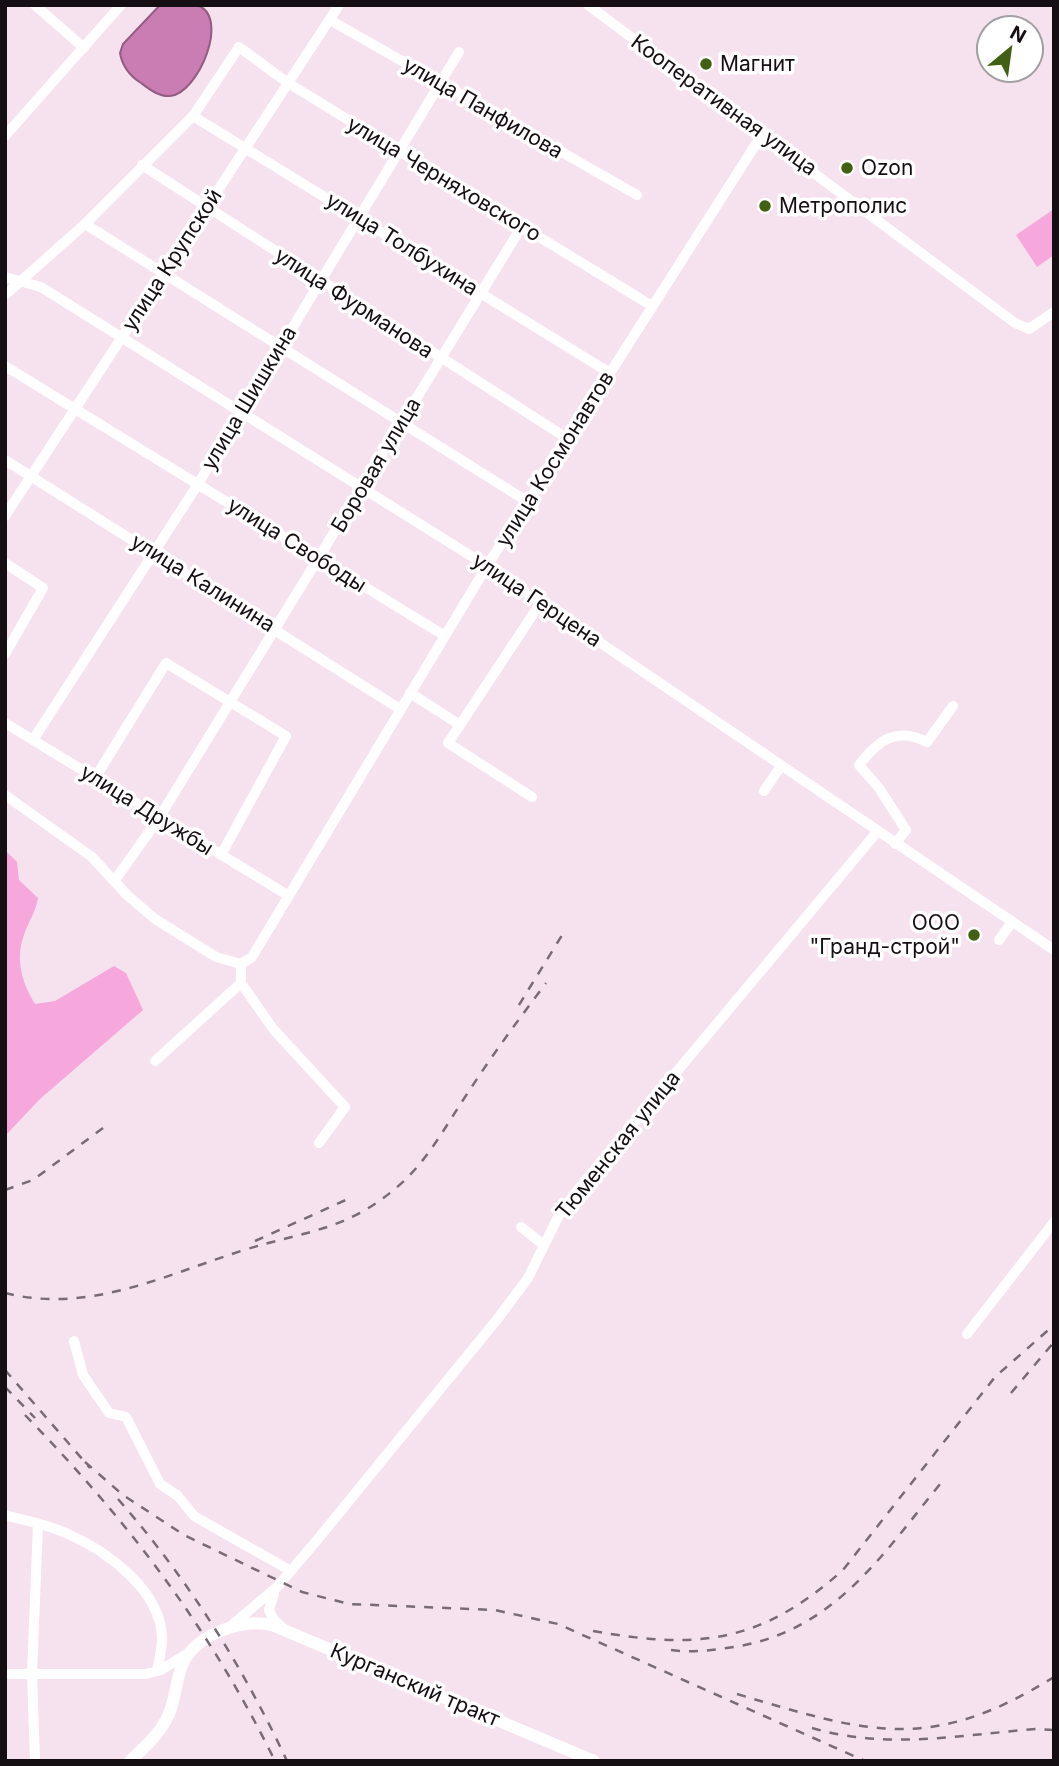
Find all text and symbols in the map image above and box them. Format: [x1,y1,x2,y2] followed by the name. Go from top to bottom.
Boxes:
[975,14,1045,84] north arrow
[1006,21,1030,48] text: N
[626,29,822,180] street label: Кооперативная улица
[720,51,795,76] place label: Магнит
[399,52,568,164] street label: улица Панфилова
[698,56,714,72] marker: Магнит
[343,111,546,246] street label: улица Черняховского
[861,155,913,180] place label: Ozon
[839,160,855,176] marker: Ozon
[116,184,227,335] street label: улица Крупской
[322,187,483,300] street label: улица Толбухина
[779,193,907,218] place label: Метрополис
[757,198,773,214] marker: Метрополис
[270,242,438,363] street label: улица Фурманова
[196,321,301,474] street label: улица Шишкина
[490,366,619,551] street label: улица Космонавтов
[326,393,426,537] street label: Боровая улица
[223,492,371,597] street label: улица Свободы
[127,528,280,637] street label: улица Калинина
[468,547,607,652] street label: улица Герцена
[76,759,218,860] street label: улица Дружбы
[809,910,960,959] place label: ООО "Гранд-строй"
[966,927,982,943] marker: ООО "Гранд-строй"
[550,1066,685,1224] street label: Тюменская улица
[327,1638,504,1732] street label: Курганский тракт

